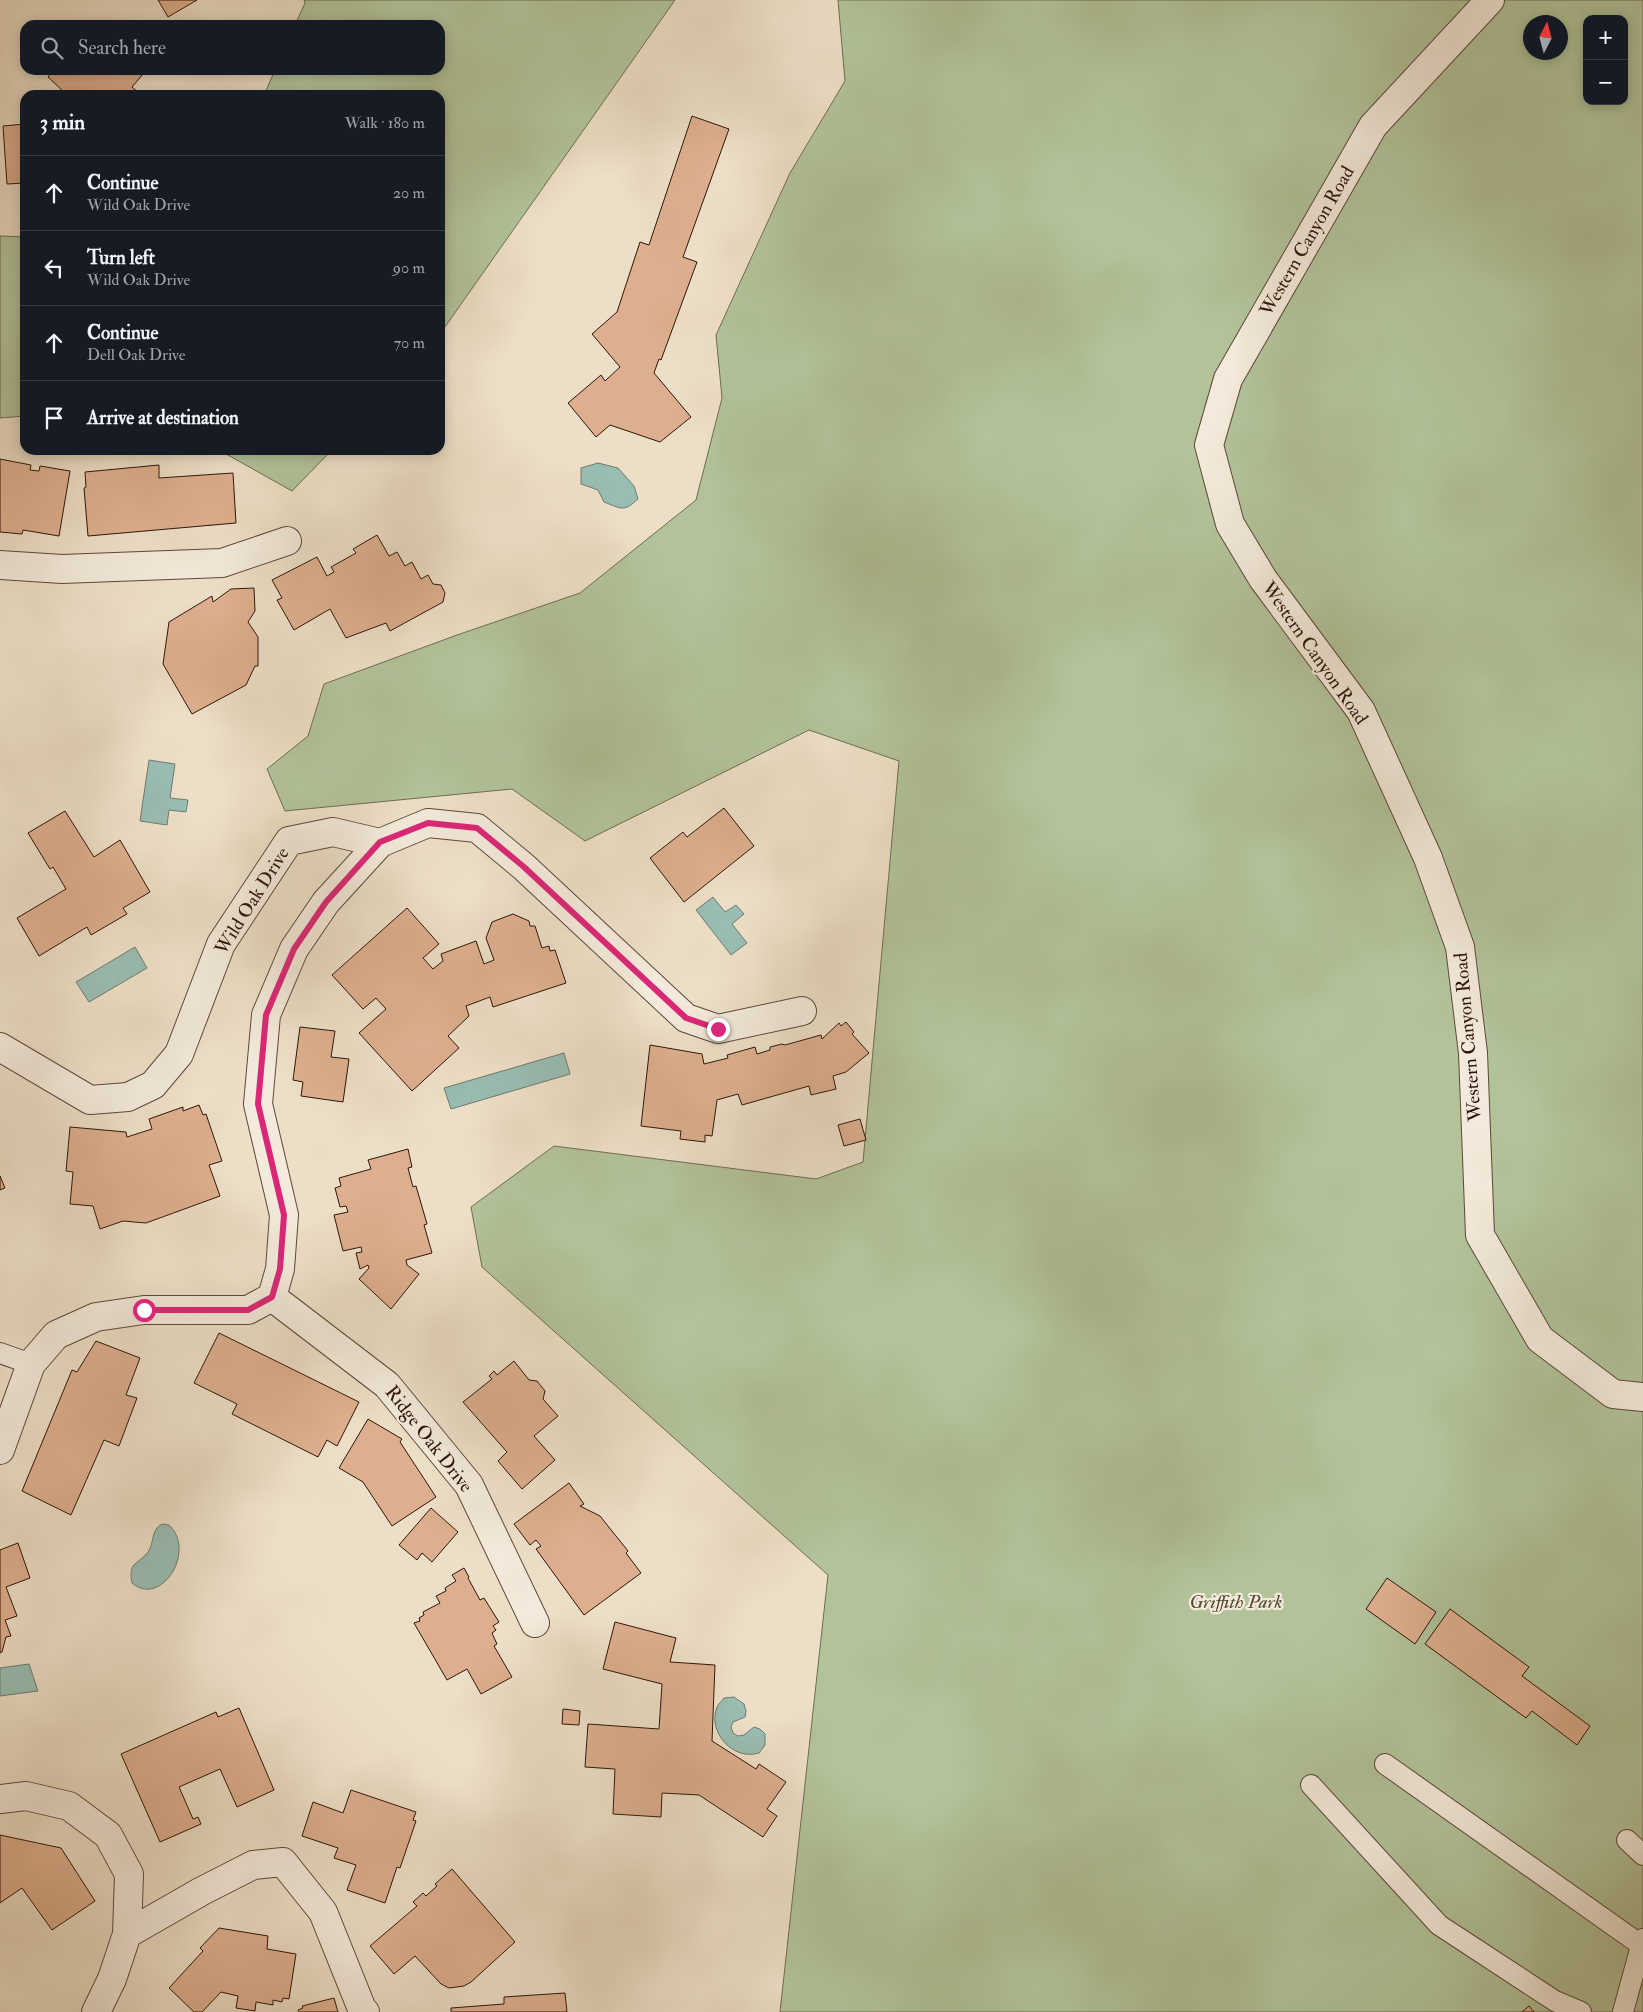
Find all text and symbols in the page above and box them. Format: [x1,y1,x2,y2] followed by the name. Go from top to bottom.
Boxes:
[1523,15,1568,60] north arrow
[1583,15,1628,105] map controls
[1583,15,1628,60] button: +
[20,20,445,75] search box
[38,34,66,62] icon: search
[78,36,166,60] text: Search here
[1583,60,1628,105] button: −
[40,109,85,136] text: 3 min
[345,113,425,133] text: Walk · 180 m
[1254,161,1360,321] street label: Western Canyon Road
[87,171,158,195] text: Continue
[40,179,68,207] icon: ahead
[393,183,425,203] text: 20 m
[87,195,190,215] text: Wild Oak Drive
[87,246,155,270] text: Turn left
[40,254,68,282] icon: left
[393,258,425,278] text: 90 m
[87,270,190,290] text: Wild Oak Drive
[87,321,158,345] text: Continue
[40,329,68,357] icon: ahead
[394,333,425,353] text: 70 m
[87,345,186,365] text: Dell Oak Drive
[40,404,68,432] icon: arrive
[87,406,239,430] text: Arrive at destination
[1256,576,1374,730] street label: Western Canyon Road
[209,843,295,960] street label: Wild Oak Drive
[1449,951,1487,1123] street label: Western Canyon Road
[707,1018,730,1041] route end
[133,1299,156,1322] route start
[380,1381,478,1497] street label: Ridge Oak Drive
[1190,1590,1283,1614] park label: Griffith Park

